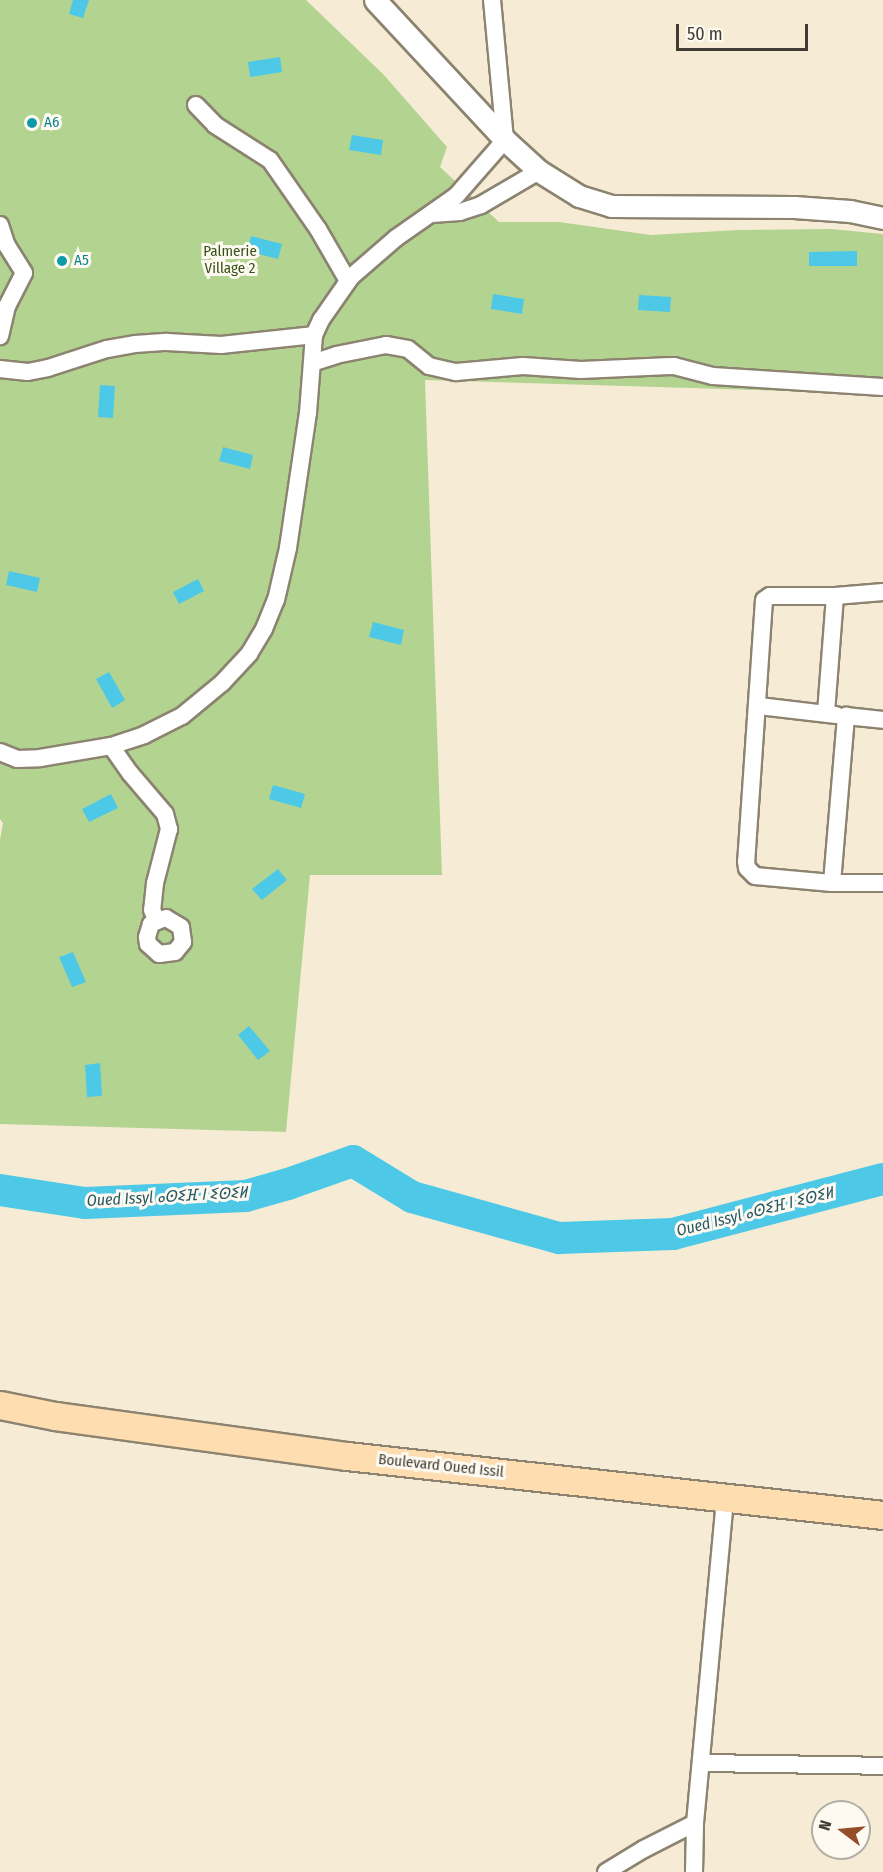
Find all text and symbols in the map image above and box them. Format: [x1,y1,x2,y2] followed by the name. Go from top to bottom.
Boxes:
[679,12,811,50] scale bar
[687,23,723,45] text: 50 m
[44,114,59,132] place label: A6
[25,116,39,130] marker: A6
[203,242,257,277] park label: Palmerie Village 2
[74,252,89,270] place label: A5
[55,254,69,268] marker: A5
[86,1183,248,1211] water label: Oued Issyl ⴰⵙⵉⴼ ⵏ ⵉⵙⵉⵍ
[675,1183,835,1241] water label: Oued Issyl ⴰⵙⵉⴼ ⵏ ⵉⵙⵉⵍ
[377,1450,505,1482] street label: Boulevard Oued Issil
[811,1800,871,1860] north arrow
[815,1818,836,1833] text: N

